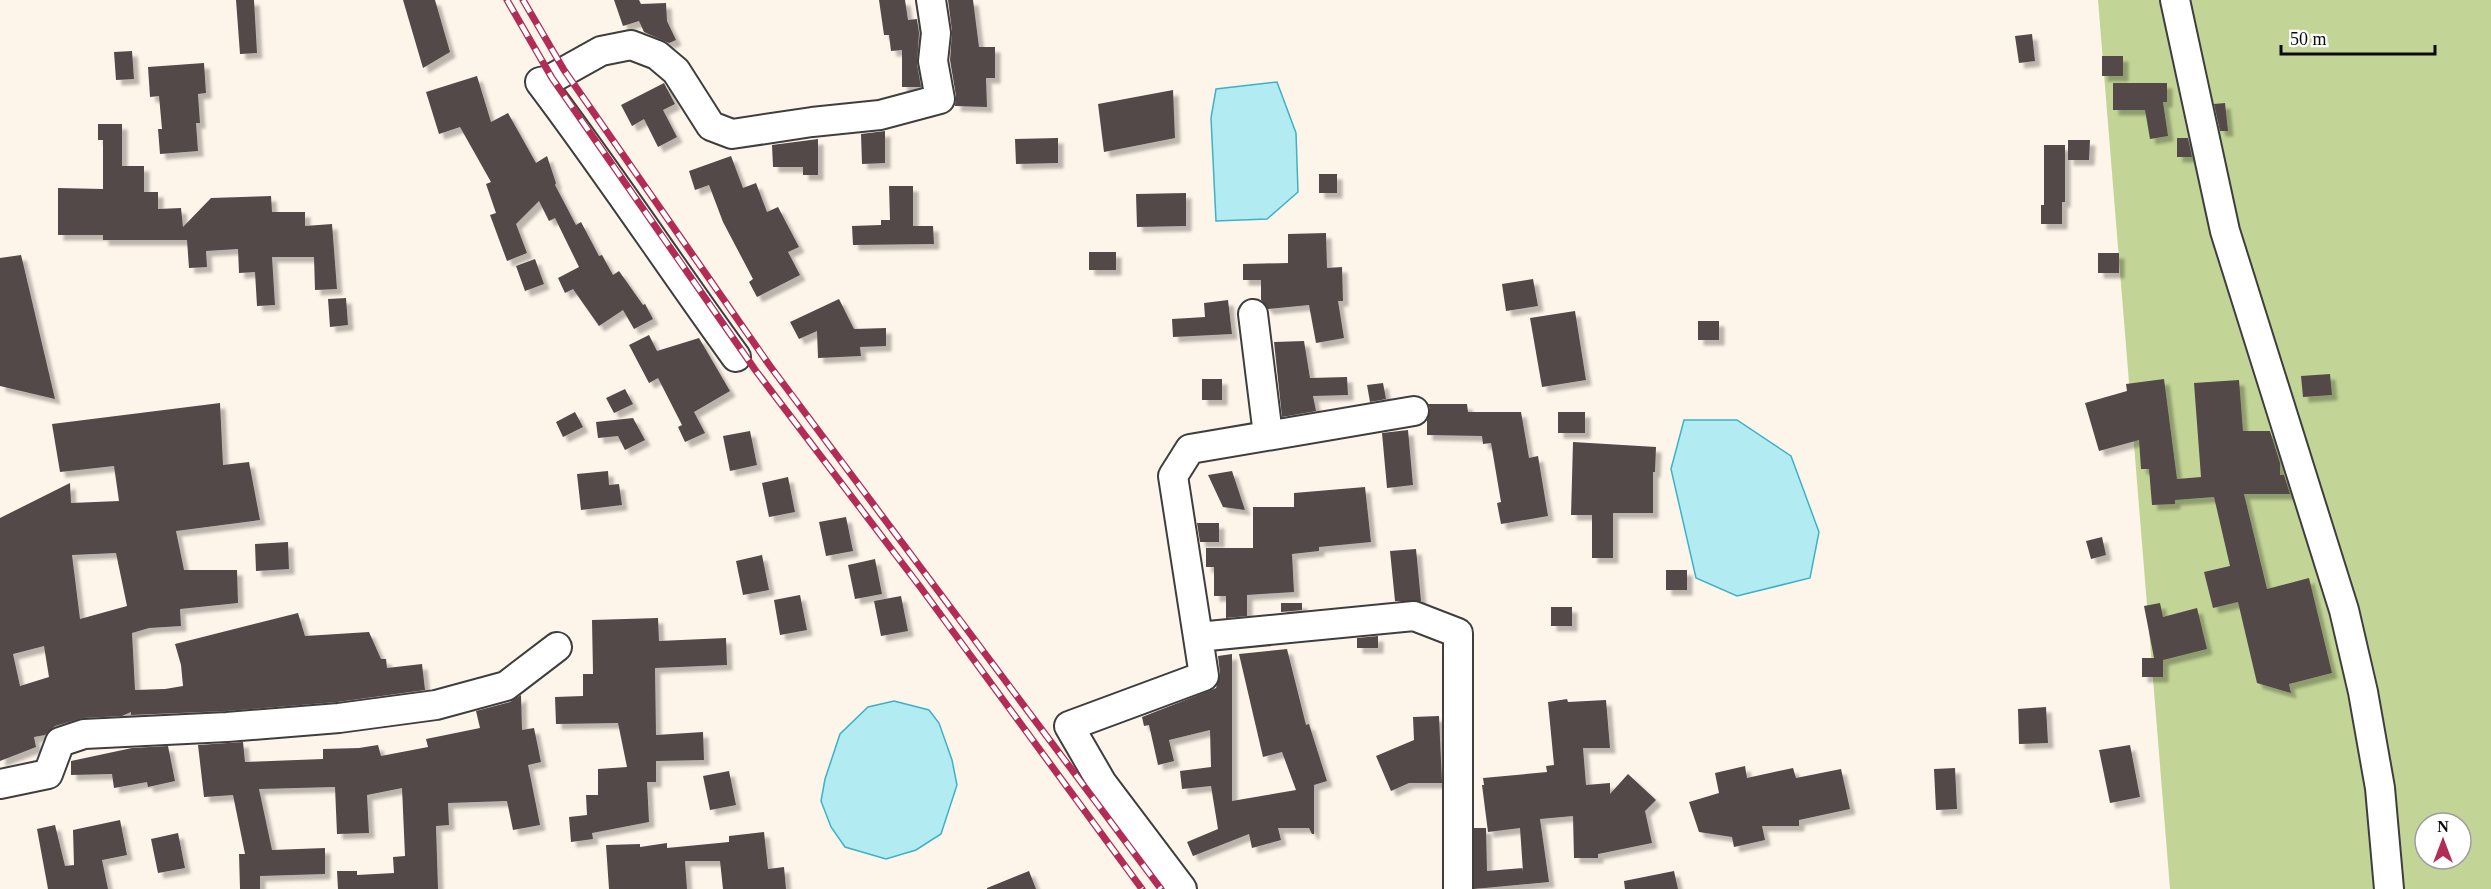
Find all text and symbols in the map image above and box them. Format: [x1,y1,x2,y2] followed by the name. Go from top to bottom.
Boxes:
[2281,18,2436,56] scale bar
[2290,29,2327,49] text: 50 m
[2413,811,2473,871] north arrow
[2437,818,2449,835] text: N

